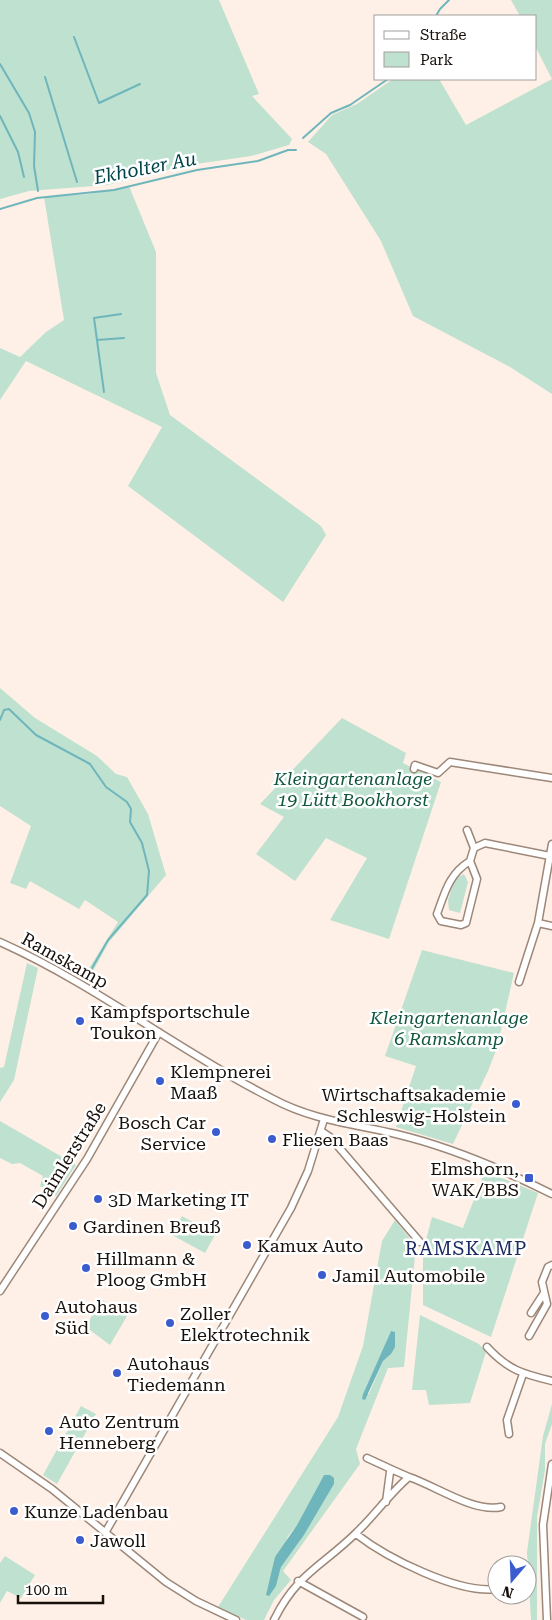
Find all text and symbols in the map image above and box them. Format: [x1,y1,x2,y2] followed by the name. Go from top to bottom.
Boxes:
[374,15,537,80] legend
[420,26,467,44] text: Straße
[420,51,454,69] text: Park
[91,147,198,189] water label: Ekholter Au
[273,768,432,810] park label: Kleingartenanlage 19 Lütt Bookhorst
[18,928,112,992] street label: Ramskamp
[90,1001,250,1043] place label: Kampfsportschule Toukon
[369,1007,528,1049] park label: Kleingartenanlage 6 Ramskamp
[74,1015,86,1027] marker: Kampfsportschule Toukon
[170,1061,271,1103] place label: Klempnerei Maaß
[154,1075,166,1087] marker: Klempnerei Maaß
[322,1084,506,1126] place label: Wirtschaftsakademie Schleswig-Holstein
[28,1098,110,1212] street label: Daimlerstraße
[510,1098,522,1110] marker: Wirtschaftsakademie Schleswig-Holstein
[118,1112,206,1154] place label: Bosch Car Service
[210,1126,222,1138] marker: Bosch Car Service
[282,1129,388,1150] place label: Fliesen Baas
[266,1133,278,1145] marker: Fliesen Baas
[430,1158,519,1200] place label: Elmshorn, WAK/BBS
[523,1172,535,1184] marker: Elmshorn, WAK/BBS
[108,1189,249,1210] place label: 3D Marketing IT
[92,1193,104,1205] marker: 3D Marketing IT
[83,1216,221,1237] place label: Gardinen Breuß
[67,1220,79,1232] marker: Gardinen Breuß
[257,1235,363,1256] place label: Kamux Auto
[405,1237,527,1260] district label: RAMSKAMP
[241,1239,253,1251] marker: Kamux Auto
[96,1248,207,1290] place label: Hillmann & Ploog GmbH
[80,1262,92,1274] marker: Hillmann & Ploog GmbH
[332,1265,485,1286] place label: Jamil Automobile
[316,1269,328,1281] marker: Jamil Automobile
[55,1296,137,1338] place label: Autohaus Süd
[180,1303,310,1345] place label: Zoller Elektrotechnik
[39,1310,51,1322] marker: Autohaus Süd
[164,1317,176,1329] marker: Zoller Elektrotechnik
[127,1353,226,1395] place label: Autohaus Tiedemann
[111,1367,123,1379] marker: Autohaus Tiedemann
[59,1411,179,1453] place label: Auto Zentrum Henneberg
[43,1425,55,1437] marker: Auto Zentrum Henneberg
[24,1501,168,1522] place label: Kunze Ladenbau
[8,1505,20,1517] marker: Kunze Ladenbau
[90,1530,146,1551] place label: Jawoll
[74,1534,86,1546] marker: Jawoll
[487,1555,537,1605] north arrow
[18,1572,102,1604] scale bar
[25,1581,68,1599] text: 100 m
[500,1583,515,1602] text: N

